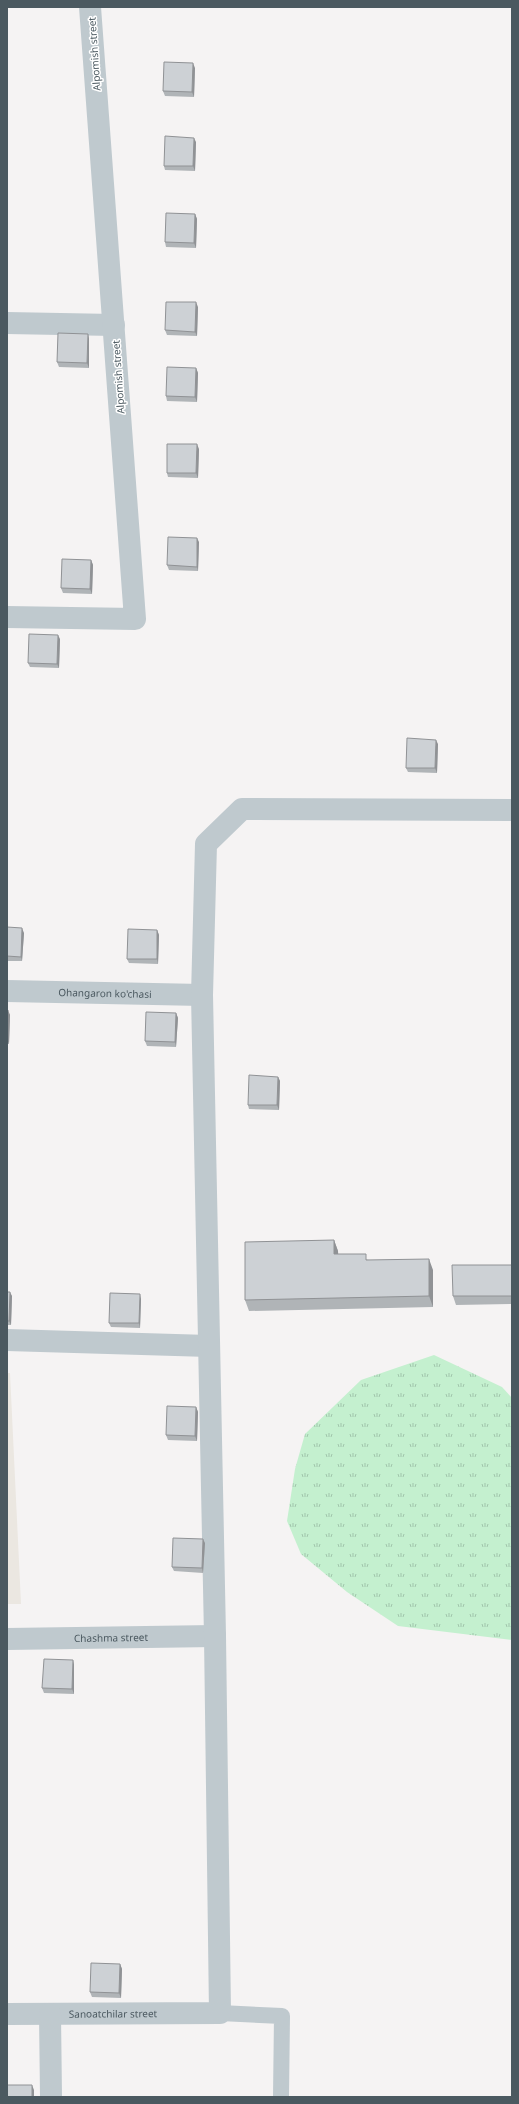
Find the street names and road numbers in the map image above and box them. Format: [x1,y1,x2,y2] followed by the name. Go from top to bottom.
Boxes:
[84,16,104,91] street label: Alpomish street
[108,339,128,414] street label: Alpomish street
[58,985,152,1001] street label: Ohangaron ko'chasi
[74,1630,148,1645] street label: Chashma street
[69,2006,158,2021] street label: Sanoatchilar street

